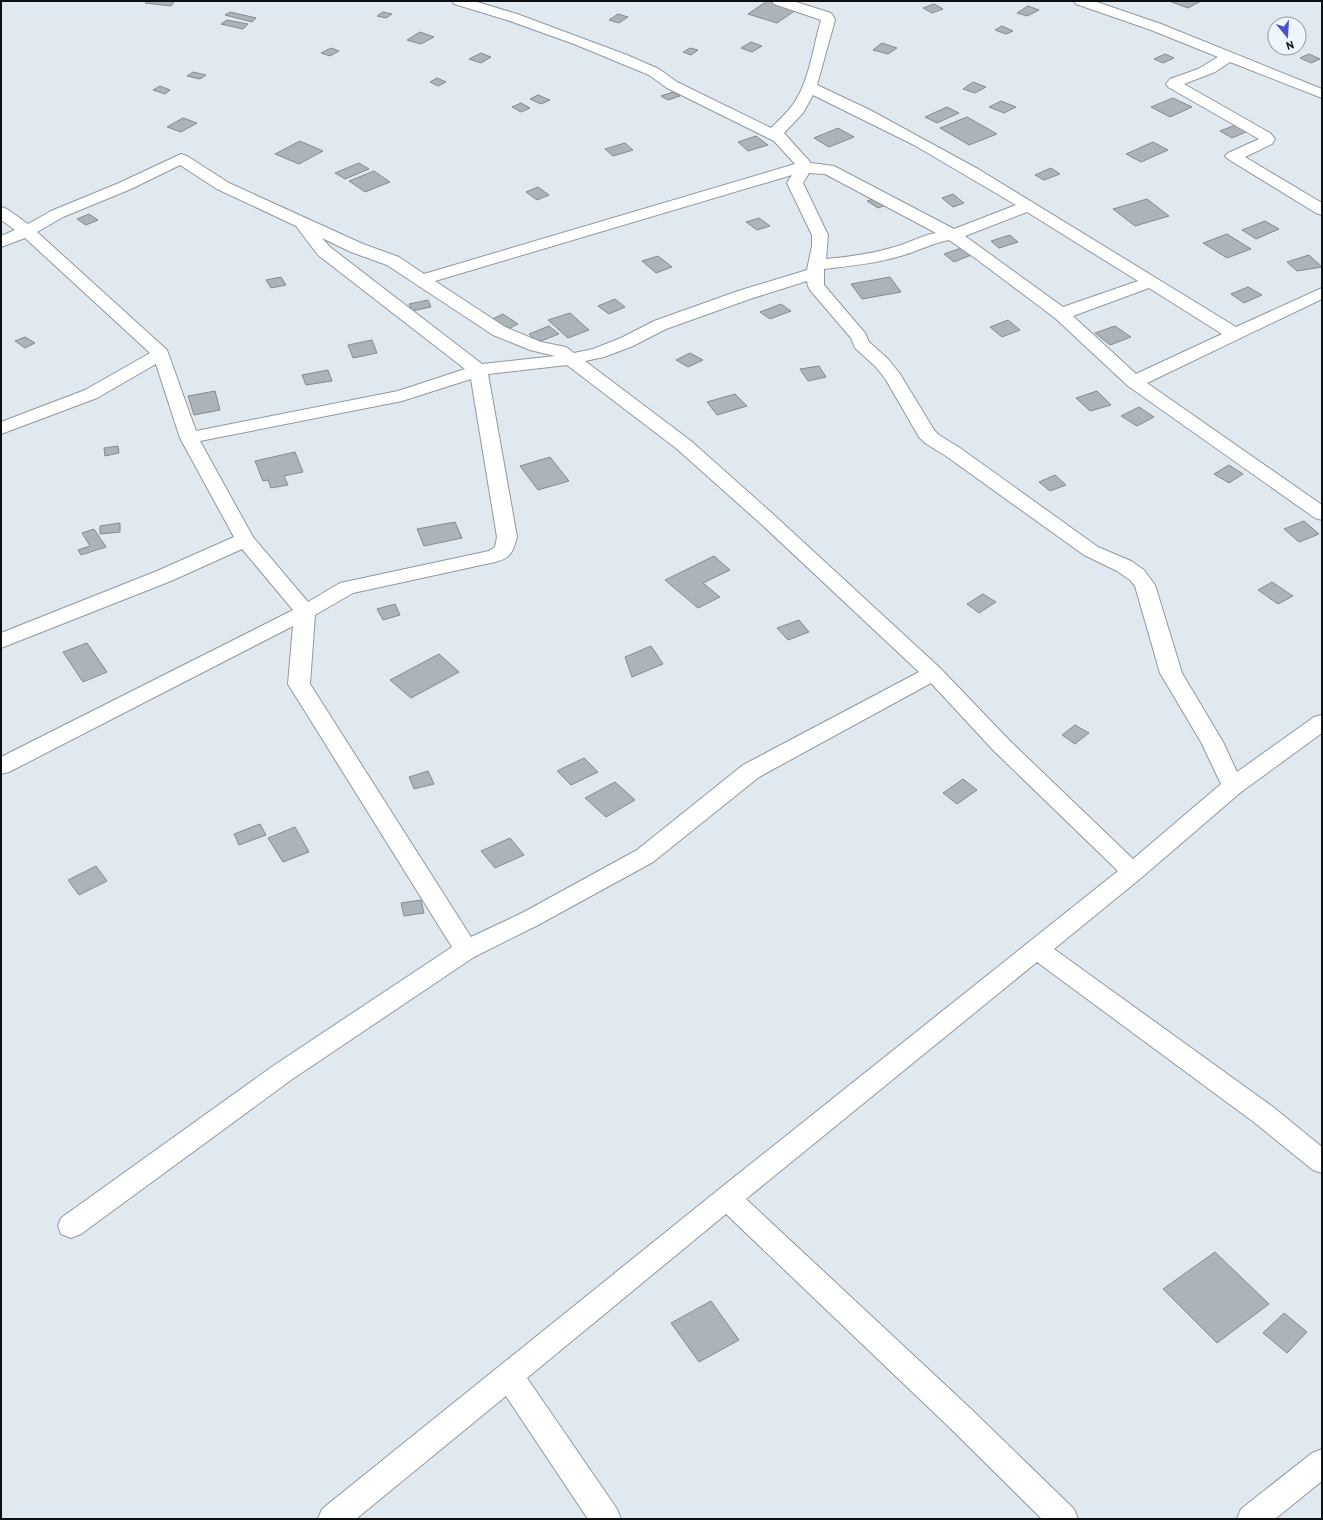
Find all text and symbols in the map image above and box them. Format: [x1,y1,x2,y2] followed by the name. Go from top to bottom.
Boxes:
[1267,16,1307,56] north arrow
[1284,38,1296,53] text: N

